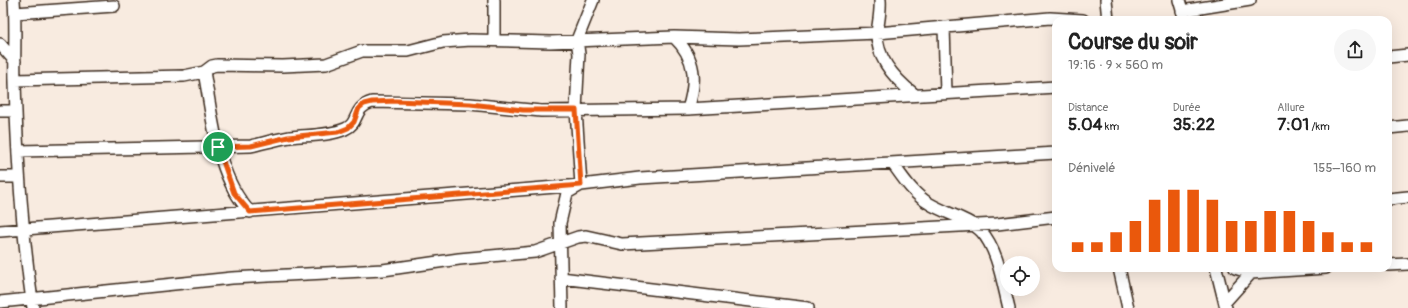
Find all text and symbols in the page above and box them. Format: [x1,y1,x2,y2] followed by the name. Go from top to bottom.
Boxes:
[1068,28,1198,56] text: Course du soir
[1334,29,1376,71] button: share
[1068,57,1163,73] text: 19:16 · 9 × 560 m
[1068,101,1108,114] text: Distance
[1173,101,1200,114] text: Durée
[1277,101,1304,114] text: Allure
[1068,114,1102,135] text: 5.04
[1173,114,1215,135] text: 35:22
[1277,114,1309,135] text: 7:01
[1102,120,1119,133] text: km
[1309,120,1330,133] text: /km
[201,130,235,164] pin
[207,136,229,158] icon: arrive
[1068,160,1115,176] text: Dénivelé
[1313,160,1376,176] text: 155–160 m
[1000,256,1040,296] map controls
[1000,256,1040,296] button: locate

